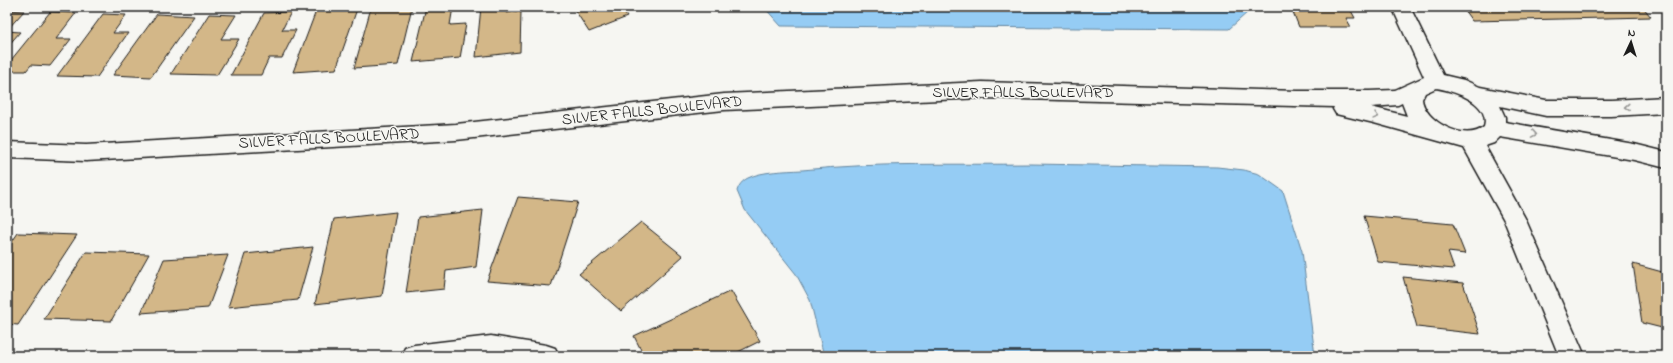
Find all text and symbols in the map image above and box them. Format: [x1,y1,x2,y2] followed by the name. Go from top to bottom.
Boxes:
[1611,22,1651,62] north arrow
[1627,25,1636,41] text: N
[932,81,1114,105] street label: SILVER FALLS BOULEVARD
[561,90,743,132] street label: SILVER FALLS BOULEVARD
[1624,103,1630,111] one-way arrow
[1373,111,1380,120] one-way arrow
[238,122,420,156] street label: SILVER FALLS BOULEVARD
[1531,130,1537,138] one-way arrow

